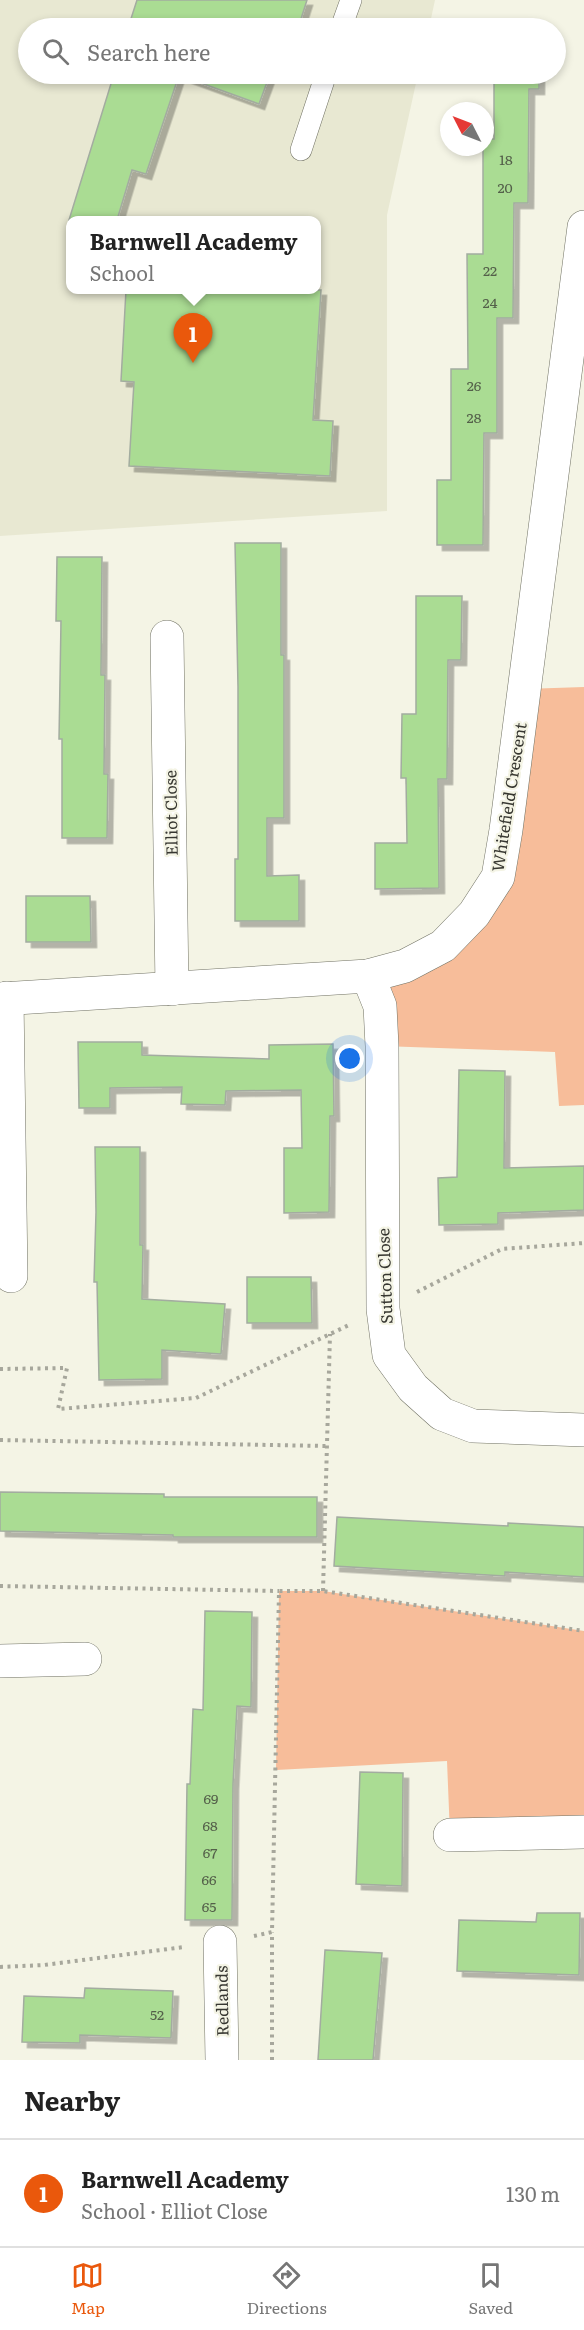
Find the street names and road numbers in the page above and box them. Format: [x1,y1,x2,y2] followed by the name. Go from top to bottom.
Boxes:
[484,720,532,873] street label: Whitefield Crescent
[157,770,183,856] street label: Elliot Close
[370,1228,398,1324] street label: Sutton Close
[208,1966,234,2036] street label: Redlands

